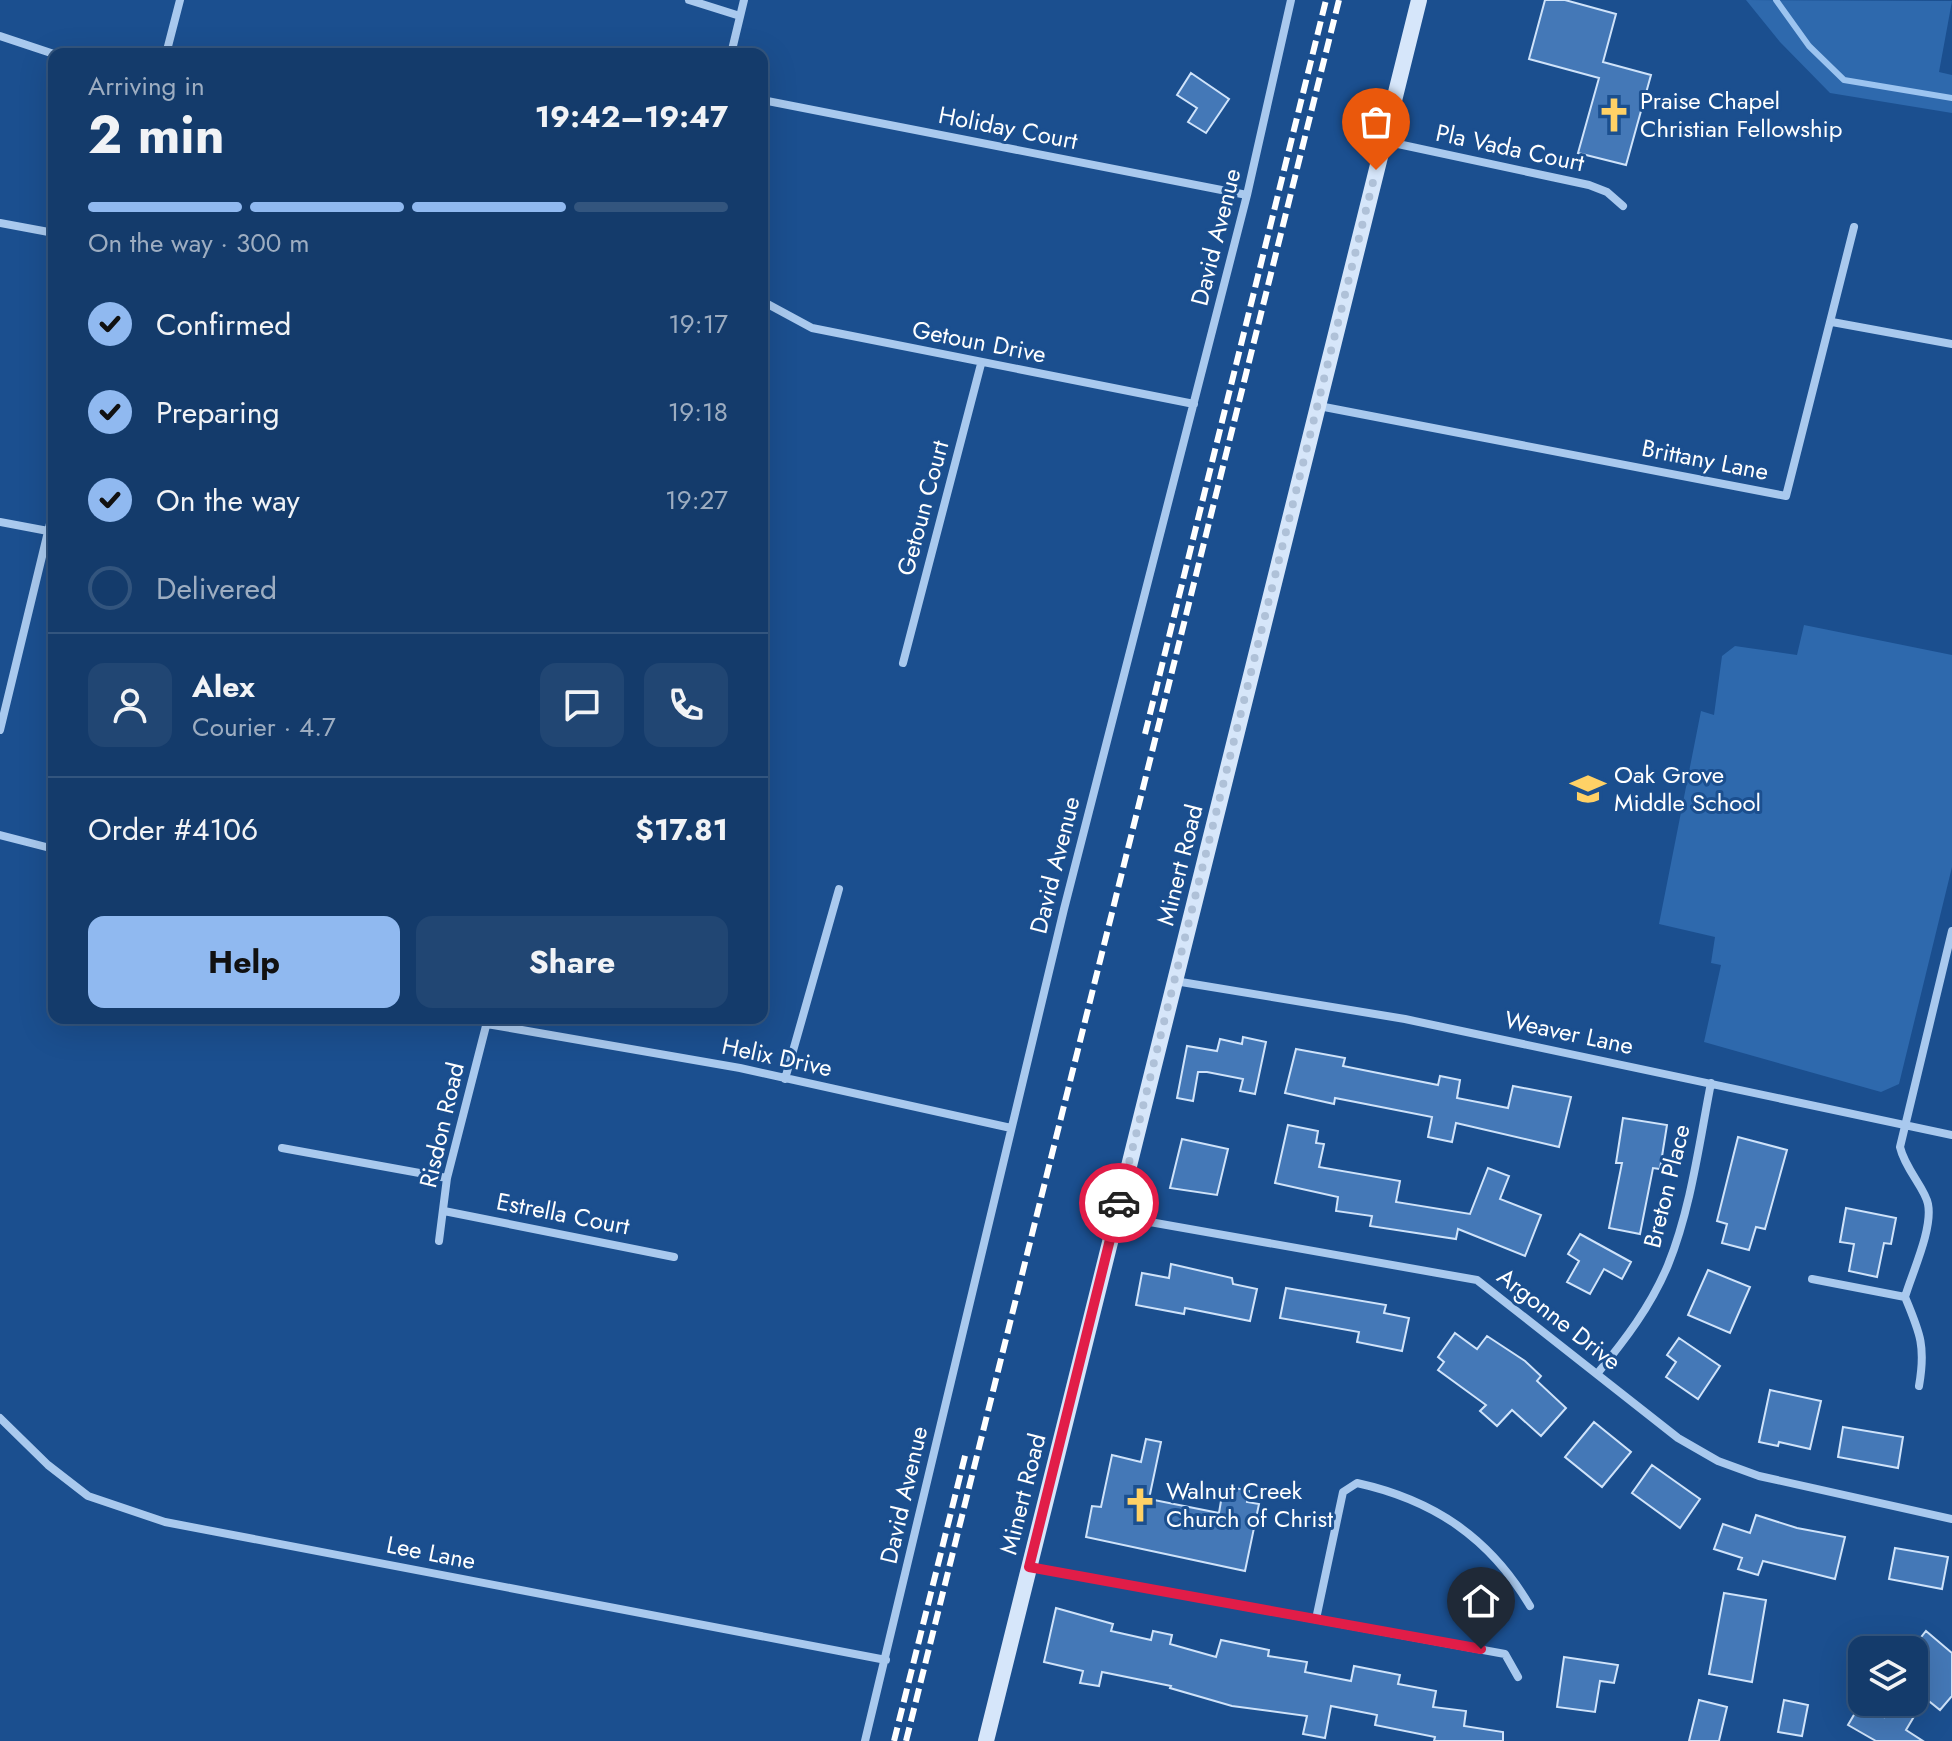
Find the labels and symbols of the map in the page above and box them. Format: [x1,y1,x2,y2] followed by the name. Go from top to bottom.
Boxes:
[1640,83,1842,146] place label: Praise Chapel Christian Fellowship
[1342,88,1410,170] pin
[1595,96,1633,134] church icon: Praise Chapel Christian Fellowship
[936,97,1081,158] street label: Holiday Court
[1433,115,1588,180] street label: Pla Vada Court
[1182,165,1249,309] street label: David Avenue
[909,311,1049,372] street label: Getoun Drive
[1639,430,1771,489] street label: Brittany Lane
[888,436,957,579] street label: Getoun Court
[1614,757,1761,820] place label: Oak Grove Middle School
[1569,770,1607,808] school or university icon: Oak Grove Middle School
[1021,793,1088,937] street label: David Avenue
[1148,801,1211,929] street label: Minert Road
[1501,1002,1637,1063] street label: Weaver Lane
[719,1028,835,1085] street label: Helix Drive
[410,1059,473,1191] street label: Risdon Road
[1634,1120,1699,1251] street label: Breton Place
[1079,1163,1159,1243] courier
[494,1183,633,1244] street label: Estrella Court
[1490,1259,1629,1378] street label: Argonne Drive
[871,1423,936,1567] street label: David Avenue
[991,1430,1054,1558] street label: Minert Road
[1166,1473,1333,1536] place label: Walnut Creek Church of Christ
[1121,1486,1159,1524] church icon: Walnut Creek Church of Christ
[384,1527,479,1578] street label: Lee Lane
[1447,1567,1515,1649] pin

